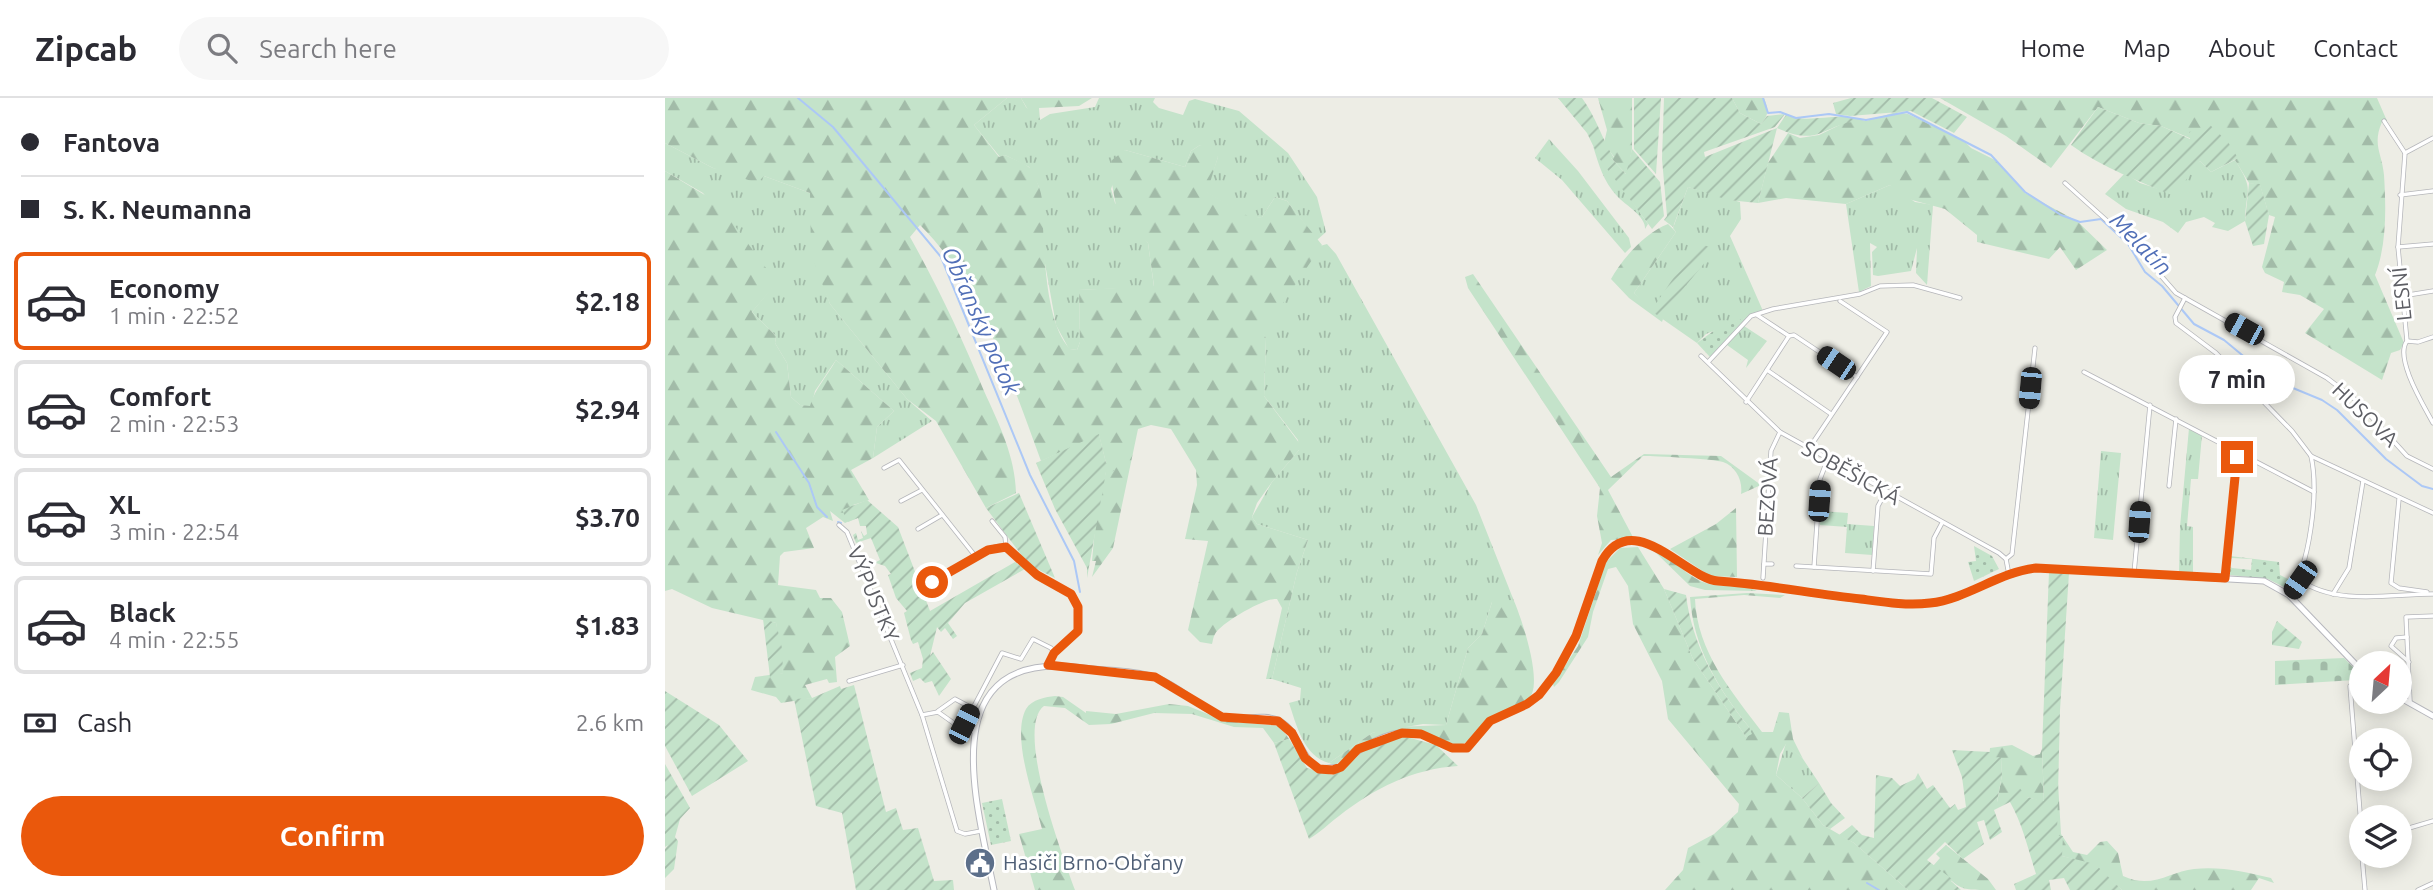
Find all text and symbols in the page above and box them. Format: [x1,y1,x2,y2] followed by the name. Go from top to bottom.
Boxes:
[179,17,669,80] search box
[203,29,241,67] icon: search
[35,30,137,67] text: Zipcab
[259,34,397,63] text: Search here
[2020,35,2085,62] text: Home
[2123,35,2170,62] text: Map
[2208,35,2275,62] text: About
[2313,35,2398,62] text: Contact
[63,128,160,157] text: Fantova
[63,195,252,224] text: S. K. Neumanna
[2106,207,2177,280] water label: Melatín
[938,243,1025,399] water label: Obřanský potok
[2386,265,2416,322] street label: LESNÍ
[25,270,88,333] icon: car
[109,274,219,303] text: Economy
[575,287,640,316] text: $2.18
[109,303,240,328] text: 1 min · 22:52
[2221,310,2268,348] car
[1813,343,1860,383] car
[2179,356,2295,404] callout: 7 min
[2018,366,2043,410] car
[2208,367,2266,392] text: 7 min
[2328,377,2404,452] street label: HUSOVA
[25,378,88,441] icon: car
[109,382,212,411] text: Comfort
[575,395,640,424] text: $2.94
[109,411,240,436] text: 2 min · 22:53
[1798,435,1905,509] street label: SOBĚŠICKÁ
[2221,441,2253,473] route end
[1752,457,1782,537] street label: BEZOVÁ
[1808,479,1831,523] car
[25,486,88,549] icon: car
[109,490,140,519] text: XL
[2128,500,2151,544] car
[575,503,640,532] text: $3.70
[109,519,240,544] text: 3 min · 22:54
[843,542,905,645] street label: VÝPUSTKY
[2280,557,2321,603] car
[916,566,948,598] route start
[25,594,88,657] icon: car
[109,598,176,627] text: Black
[575,611,640,640] text: $1.83
[109,627,240,652] text: 4 min · 22:55
[2349,651,2411,714] north arrow
[2349,651,2412,868] map controls
[946,701,983,747] car
[21,704,59,742] icon: cash
[77,708,132,737] text: Cash
[576,710,644,735] text: 2.6 km
[2349,728,2412,791] button: locate
[21,796,644,876] button: Confirm
[2349,805,2412,868] button: layers
[963,846,997,880] public building icon: Hasiči Brno-Obřany
[1003,850,1183,874] place label: Hasiči Brno-Obřany

